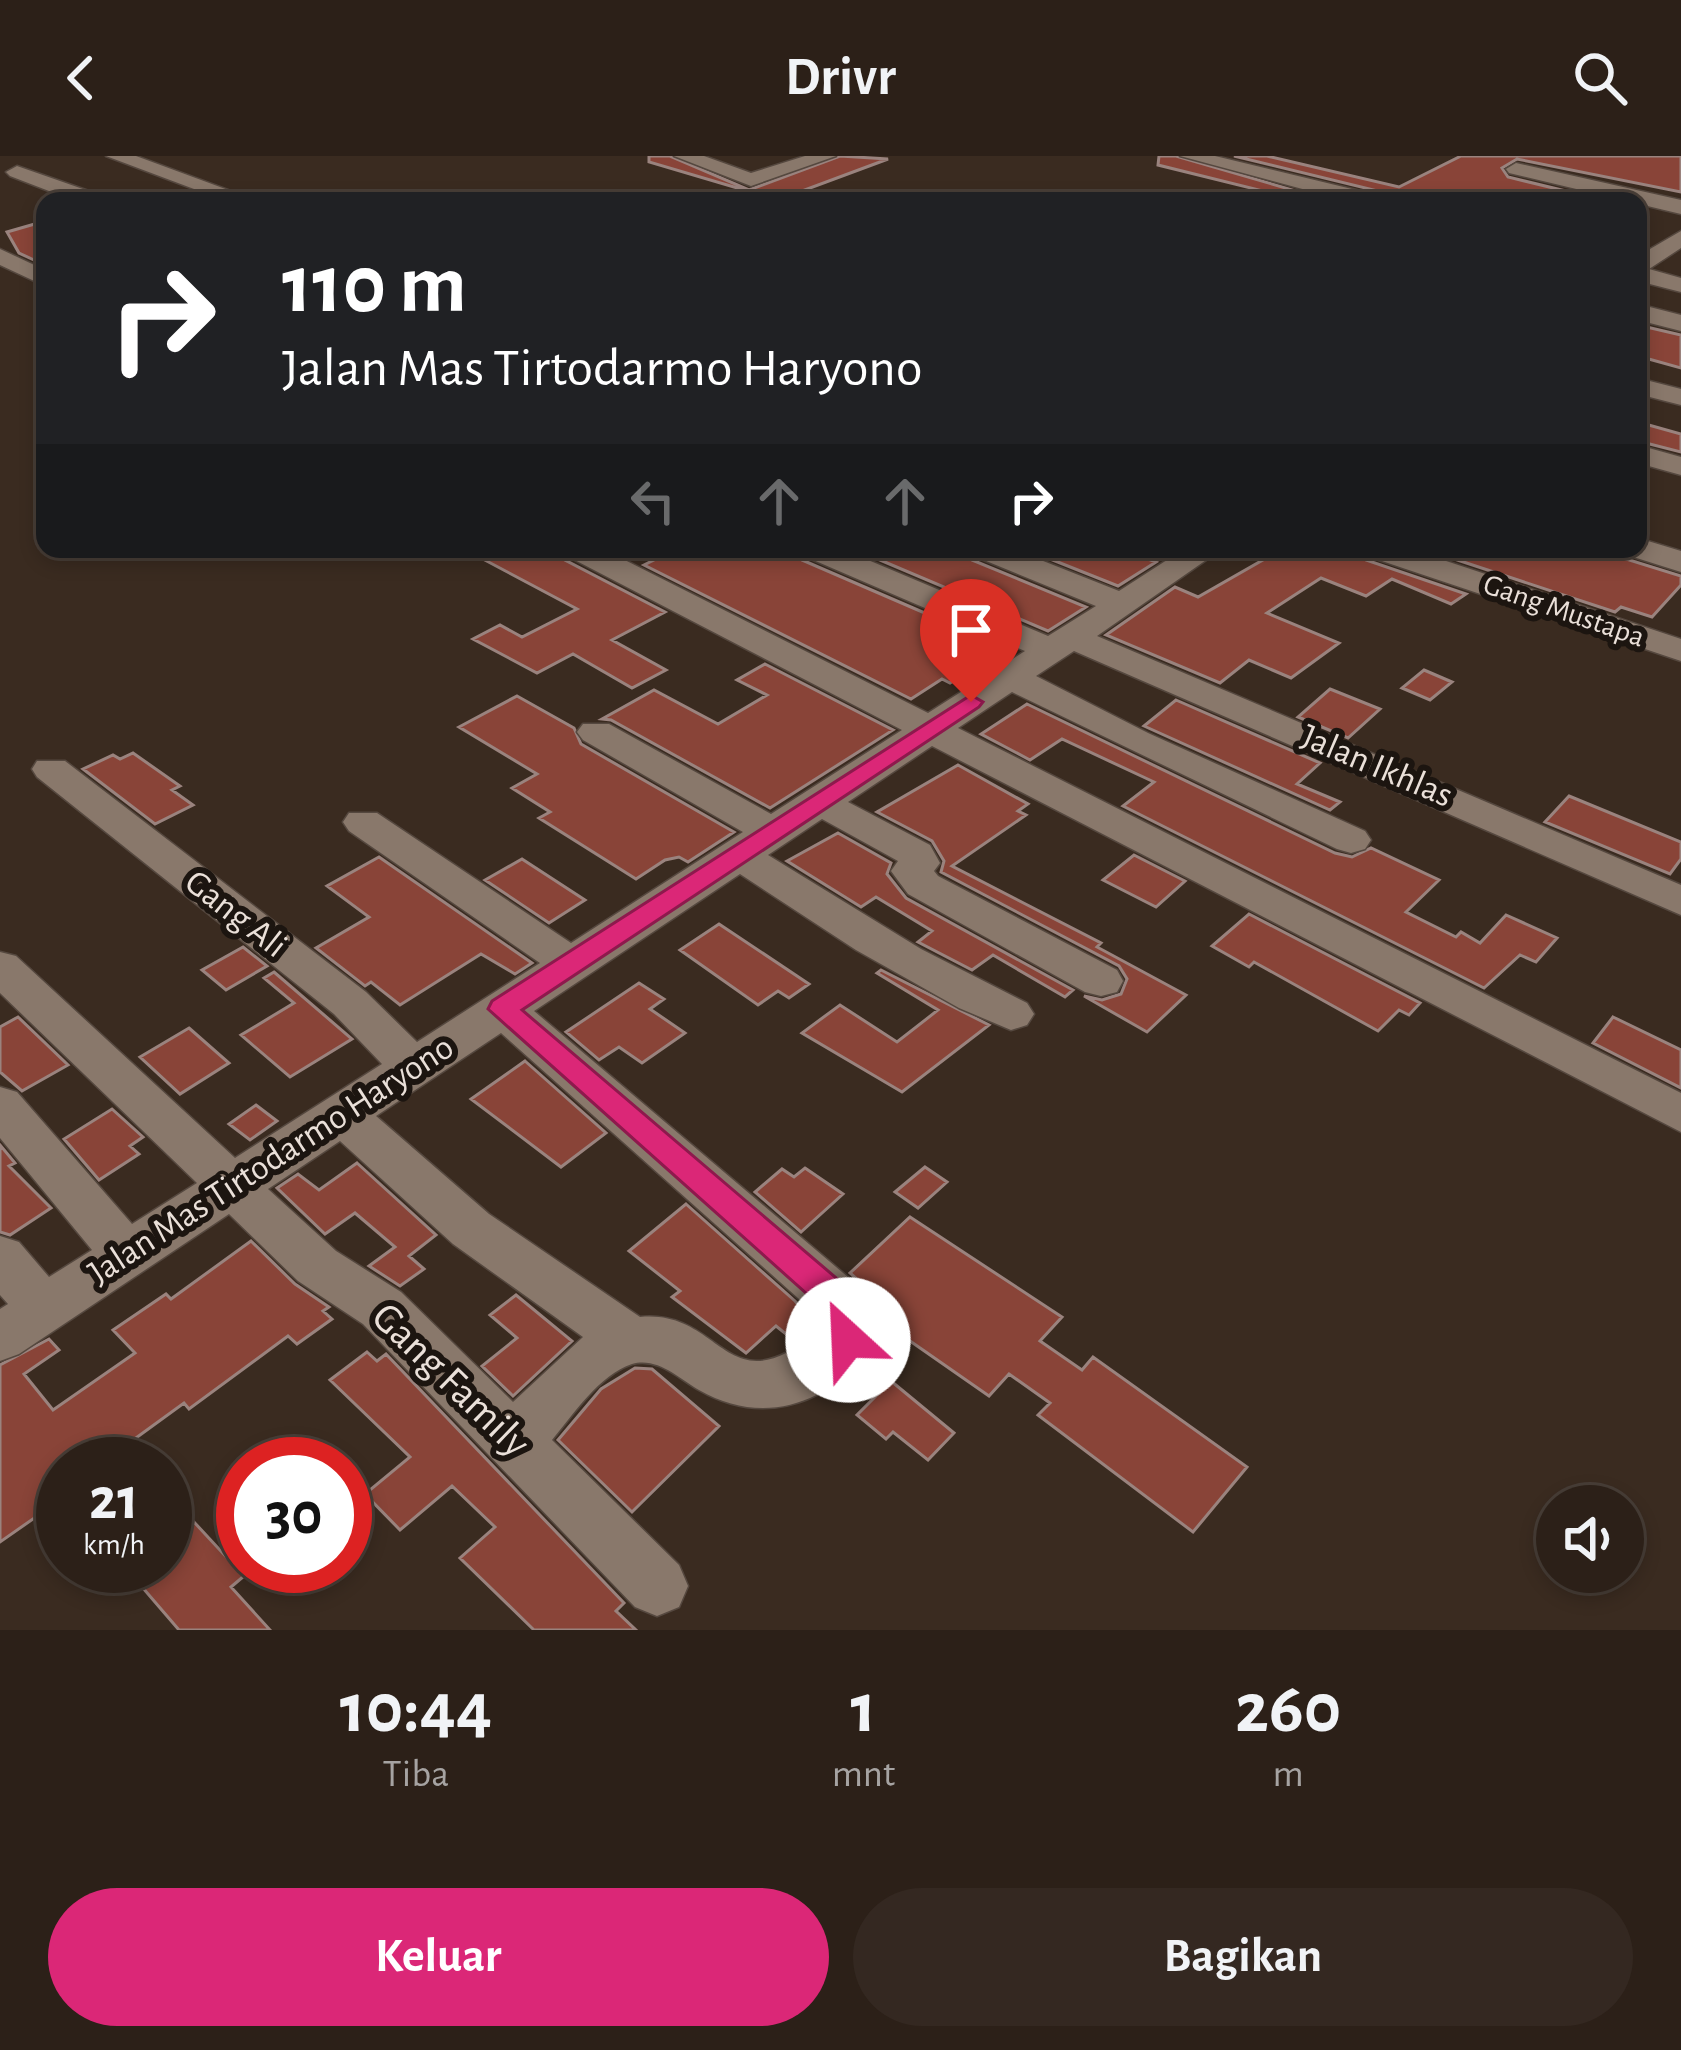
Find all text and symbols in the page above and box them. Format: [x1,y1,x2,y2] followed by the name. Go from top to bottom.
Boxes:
[48,45,114,111] icon: back
[1567,45,1633,111] icon: search
[785,51,896,105] text: Drivr
[84,240,240,396] icon: right
[282,244,467,328] text: 110 m
[282,342,922,396] text: Jalan Mas Tirtodarmo Haryono
[620,468,686,534] icon: left
[746,468,812,534] icon: ahead
[872,468,938,534] icon: ahead
[998,468,1064,534] icon: right
[1480,569,1648,653] street label: Gang Mustapa
[920,579,1022,702] pin
[938,597,1004,663] icon: arrive
[1296,718,1458,814] street label: Jalan Ikhlas
[178,863,294,965] street label: Gang Ali
[82,1029,460,1291] street label: Jalan Mas Tirtodarmo Haryono
[785,1277,911,1403] position arrow
[364,1295,538,1465] street label: Gang Family
[216,1437,372,1593] speed limit sign: 30
[89,1470,139,1530] text: 21
[1536,1485,1644,1593] map controls
[1536,1485,1644,1593] button: sound
[83,1530,145,1560] text: km/h
[340,1673,492,1745] text: 10:44
[851,1673,877,1745] text: 1
[1235,1673,1341,1745] text: 260
[383,1755,449,1794] text: Tiba
[832,1755,895,1794] text: mnt
[1273,1755,1304,1794] text: m
[48,1888,829,2026] button: Keluar
[853,1888,1633,2026] button: Bagikan

